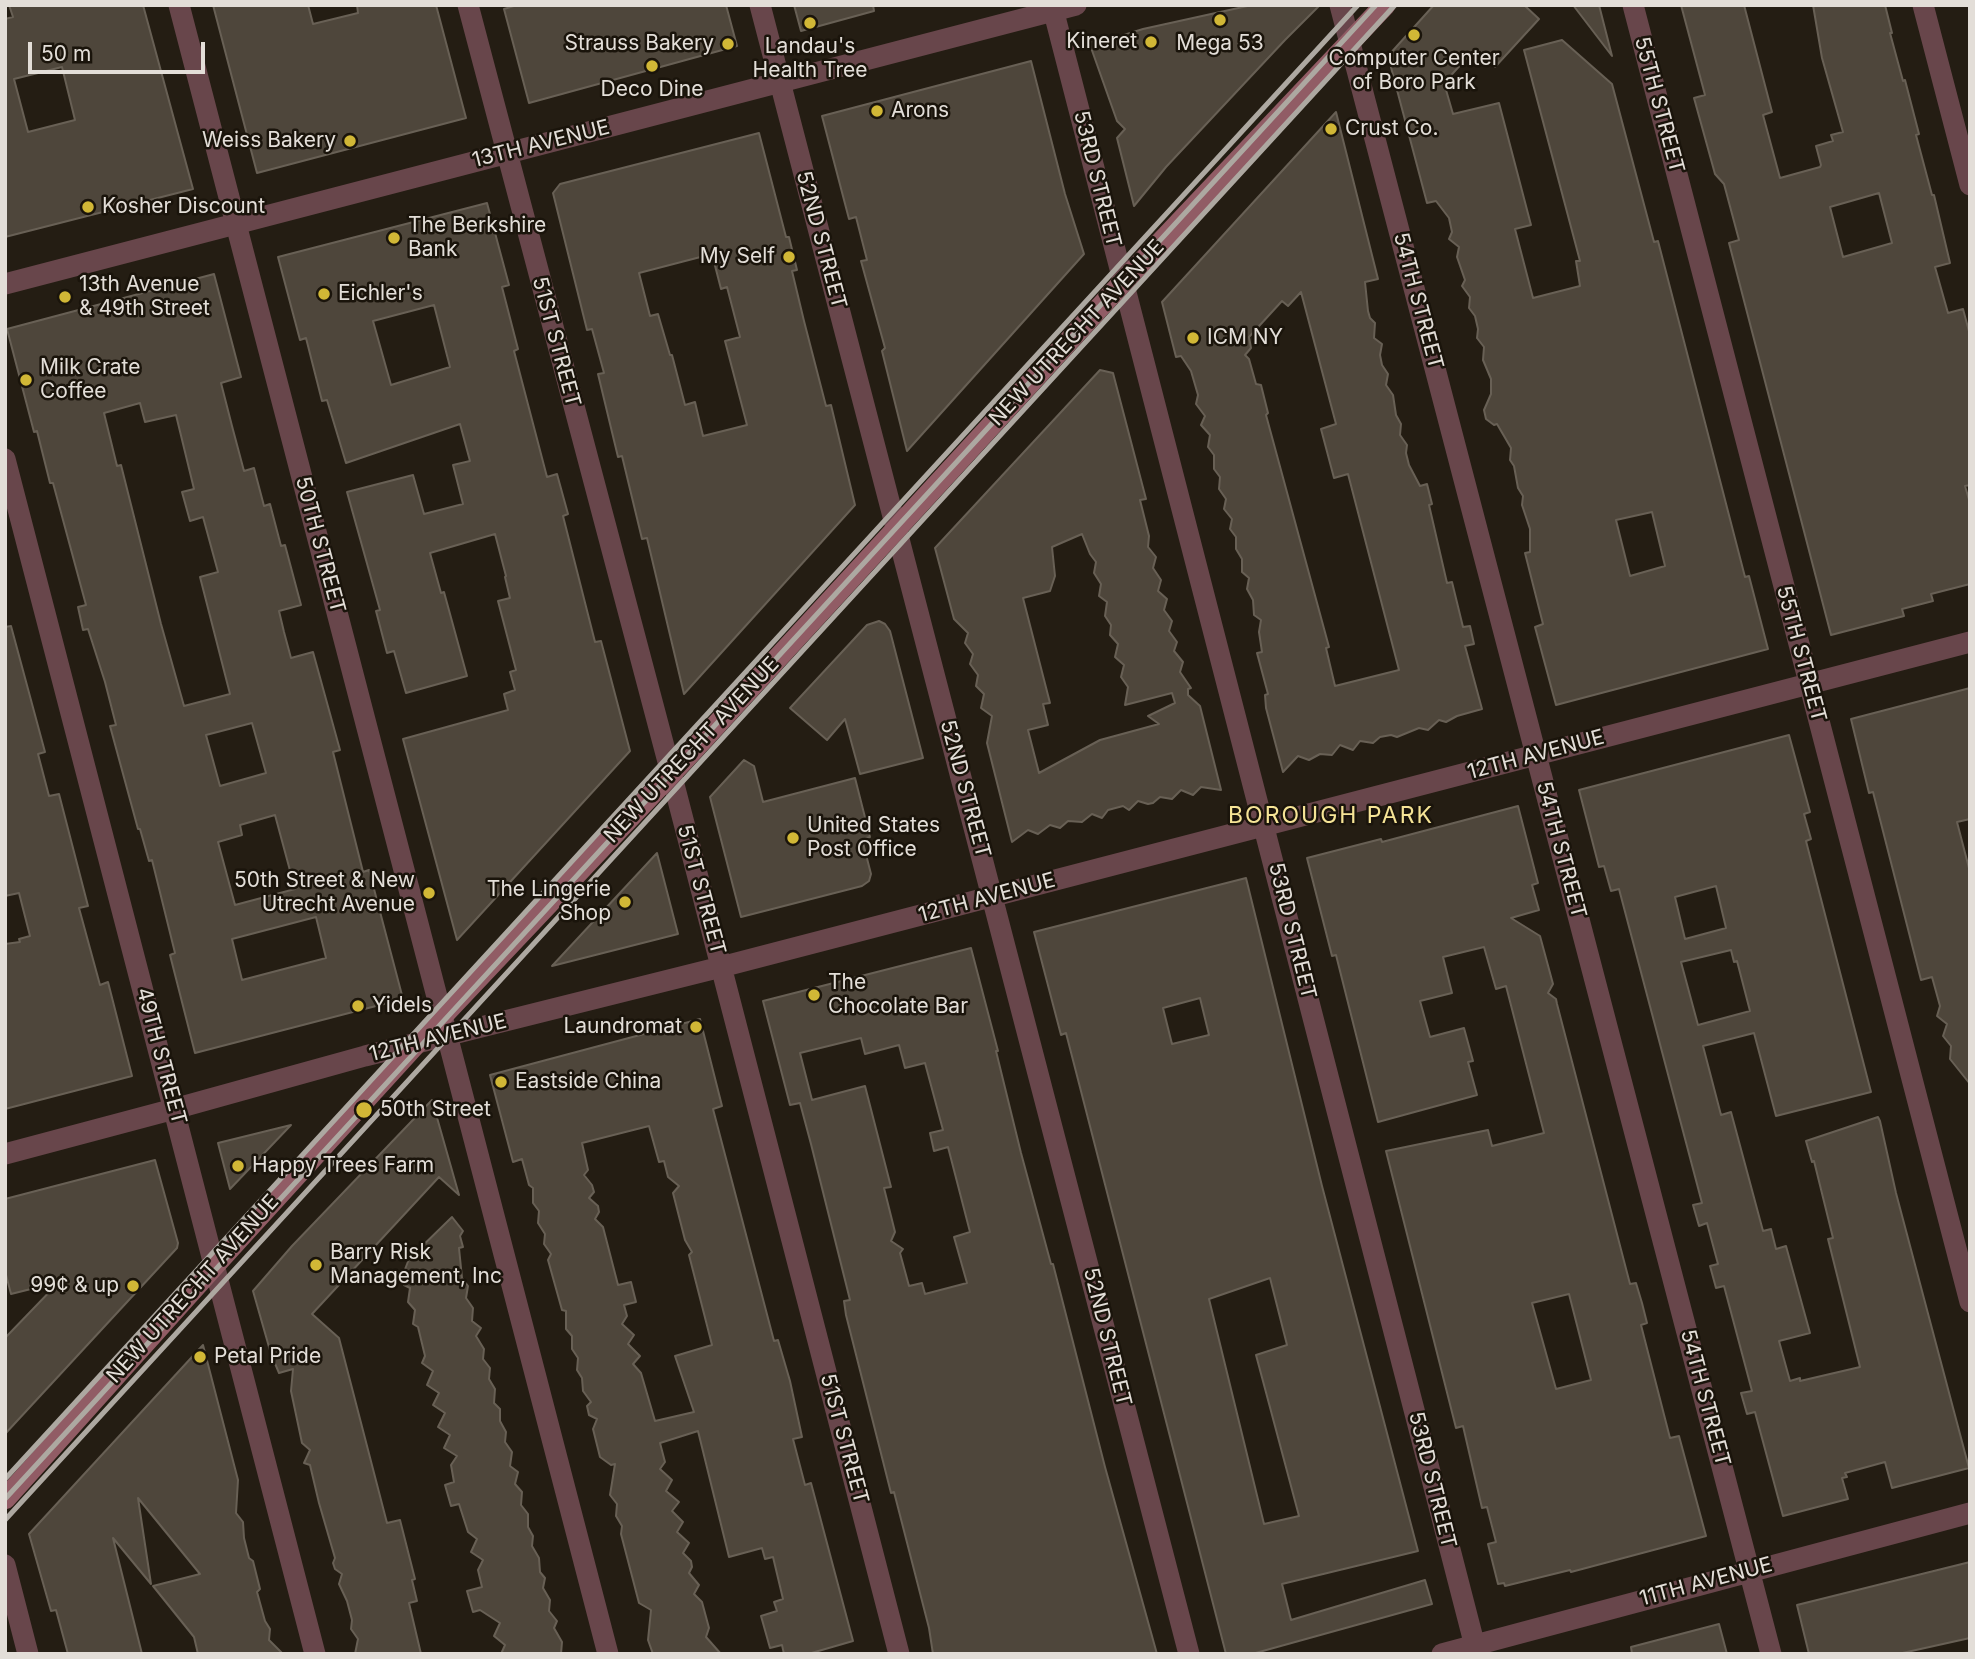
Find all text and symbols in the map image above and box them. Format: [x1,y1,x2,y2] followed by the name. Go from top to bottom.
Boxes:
[1212,12,1228,28] marker: Mega 53
[802,15,818,31] marker: Landau's Health Tree
[1406,27,1422,43] marker: Computer Center of Boro Park
[32,28,208,72] scale bar
[1066,29,1137,55] place label: Kineret
[565,31,714,57] place label: Strauss Bakery
[1176,31,1264,57] place label: Mega 53
[753,34,867,84] place label: Landau's Health Tree
[1143,34,1159,50] marker: Kineret
[1629,34,1689,176] street label: 55TH STREET
[720,36,736,52] marker: Strauss Bakery
[41,41,91,66] text: 50 m
[1328,46,1500,96] place label: Computer Center of Boro Park
[644,58,660,74] marker: Deco Dine
[601,77,703,103] place label: Deco Dine
[891,98,949,124] place label: Arons
[869,103,885,119] marker: Arons
[1068,108,1126,250] street label: 53RD STREET
[470,115,612,173] street label: 13TH AVENUE
[1345,116,1439,142] place label: Crust Co.
[1323,121,1339,137] marker: Crust Co.
[202,128,336,154] place label: Weiss Bakery
[342,133,358,149] marker: Weiss Bakery
[790,168,852,312] street label: 52ND STREET
[102,194,265,220] place label: Kosher Discount
[80,199,96,215] marker: Kosher Discount
[408,213,546,263] place label: The Berkshire Bank
[386,230,402,246] marker: The Berkshire Bank
[1388,230,1448,372] street label: 54TH STREET
[984,235,1170,431] street label: NEW UTRECHT AVENUE
[700,244,775,270] place label: My Self
[781,249,797,265] marker: My Self
[79,272,210,322] place label: 13th Avenue & 49th Street
[527,274,585,410] street label: 51ST STREET
[338,281,423,307] place label: Eichler's
[316,286,332,302] marker: Eichler's
[57,289,73,305] marker: 13th Avenue & 49th Street
[1207,325,1283,351] place label: ICM NY
[1185,330,1201,346] marker: ICM NY
[40,355,141,405] place label: Milk Crate Coffee
[18,372,34,388] marker: Milk Crate Coffee
[290,474,350,616] street label: 50TH STREET
[1771,583,1831,725] street label: 55TH STREET
[599,652,785,848] street label: NEW UTRECHT AVENUE
[934,717,996,861] street label: 52ND STREET
[1465,725,1607,785] street label: 12TH AVENUE
[1531,779,1591,921] street label: 54TH STREET
[1230,802,1432,830] district label: BOROUGH PARK
[807,813,940,863] place label: United States Post Office
[672,822,730,958] street label: 51ST STREET
[785,830,801,846] marker: United States Post Office
[1263,860,1321,1002] street label: 53RD STREET
[234,868,415,918] place label: 50th Street & New Utrecht Avenue
[916,868,1058,928] street label: 12TH AVENUE
[487,877,611,927] place label: The Lingerie Shop
[421,885,437,901] marker: 50th Street & New Utrecht Avenue
[617,894,633,910] marker: The Lingerie Shop
[828,970,968,1020] place label: The Chocolate Bar
[131,985,191,1127] street label: 49TH STREET
[806,987,822,1003] marker: The Chocolate Bar
[372,993,432,1019] place label: Yidels
[350,998,366,1014] marker: Yidels
[367,1009,509,1067] street label: 12TH AVENUE
[563,1014,682,1040] place label: Laundromat
[688,1019,704,1035] marker: Laundromat
[515,1069,661,1095] place label: Eastside China
[493,1074,509,1090] marker: Eastside China
[380,1097,491,1123] place label: 50th Street
[354,1100,374,1120] marker: 50th Street
[252,1153,434,1179] place label: Happy Trees Farm
[230,1158,246,1174] marker: Happy Trees Farm
[102,1190,284,1388] street label: NEW UTRECHT AVENUE
[330,1240,502,1290] place label: Barry Risk Management, Inc
[308,1257,324,1273] marker: Barry Risk Management, Inc
[1078,1265,1136,1409] street label: 52ND STREET
[30,1273,119,1299] place label: 99¢ & up
[125,1278,141,1294] marker: 99¢ & up
[1675,1327,1735,1469] street label: 54TH STREET
[214,1344,321,1370] place label: Petal Pride
[192,1349,208,1365] marker: Petal Pride
[815,1371,873,1507] street label: 51ST STREET
[1403,1409,1461,1551] street label: 53RD STREET
[1637,1552,1775,1612] street label: 11TH AVENUE

